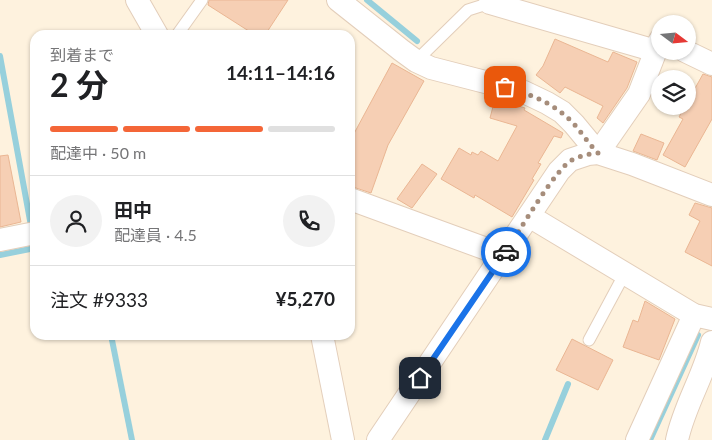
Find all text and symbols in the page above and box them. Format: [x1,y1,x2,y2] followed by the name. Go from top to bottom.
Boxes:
[651,15,696,60] north arrow
[651,15,696,115] map controls
[50,45,114,64] text: 到着まで
[226,61,335,84] text: 14:11–14:16
[50,65,108,104] text: 2 分
[484,66,526,108] pin
[651,70,696,115] button: layers
[491,73,519,101] icon: bag
[50,143,146,162] text: 配達中 · 50 m
[50,195,102,247] button: person
[283,195,335,247] button: phone
[114,198,152,221] text: 田中
[114,225,197,244] text: 配達員 · 4.5
[481,227,531,277] courier
[492,238,520,266] icon: car
[275,287,335,310] text: ¥5,270
[50,288,148,311] text: 注文 #9333
[399,357,441,399] pin
[406,364,434,392] icon: home

